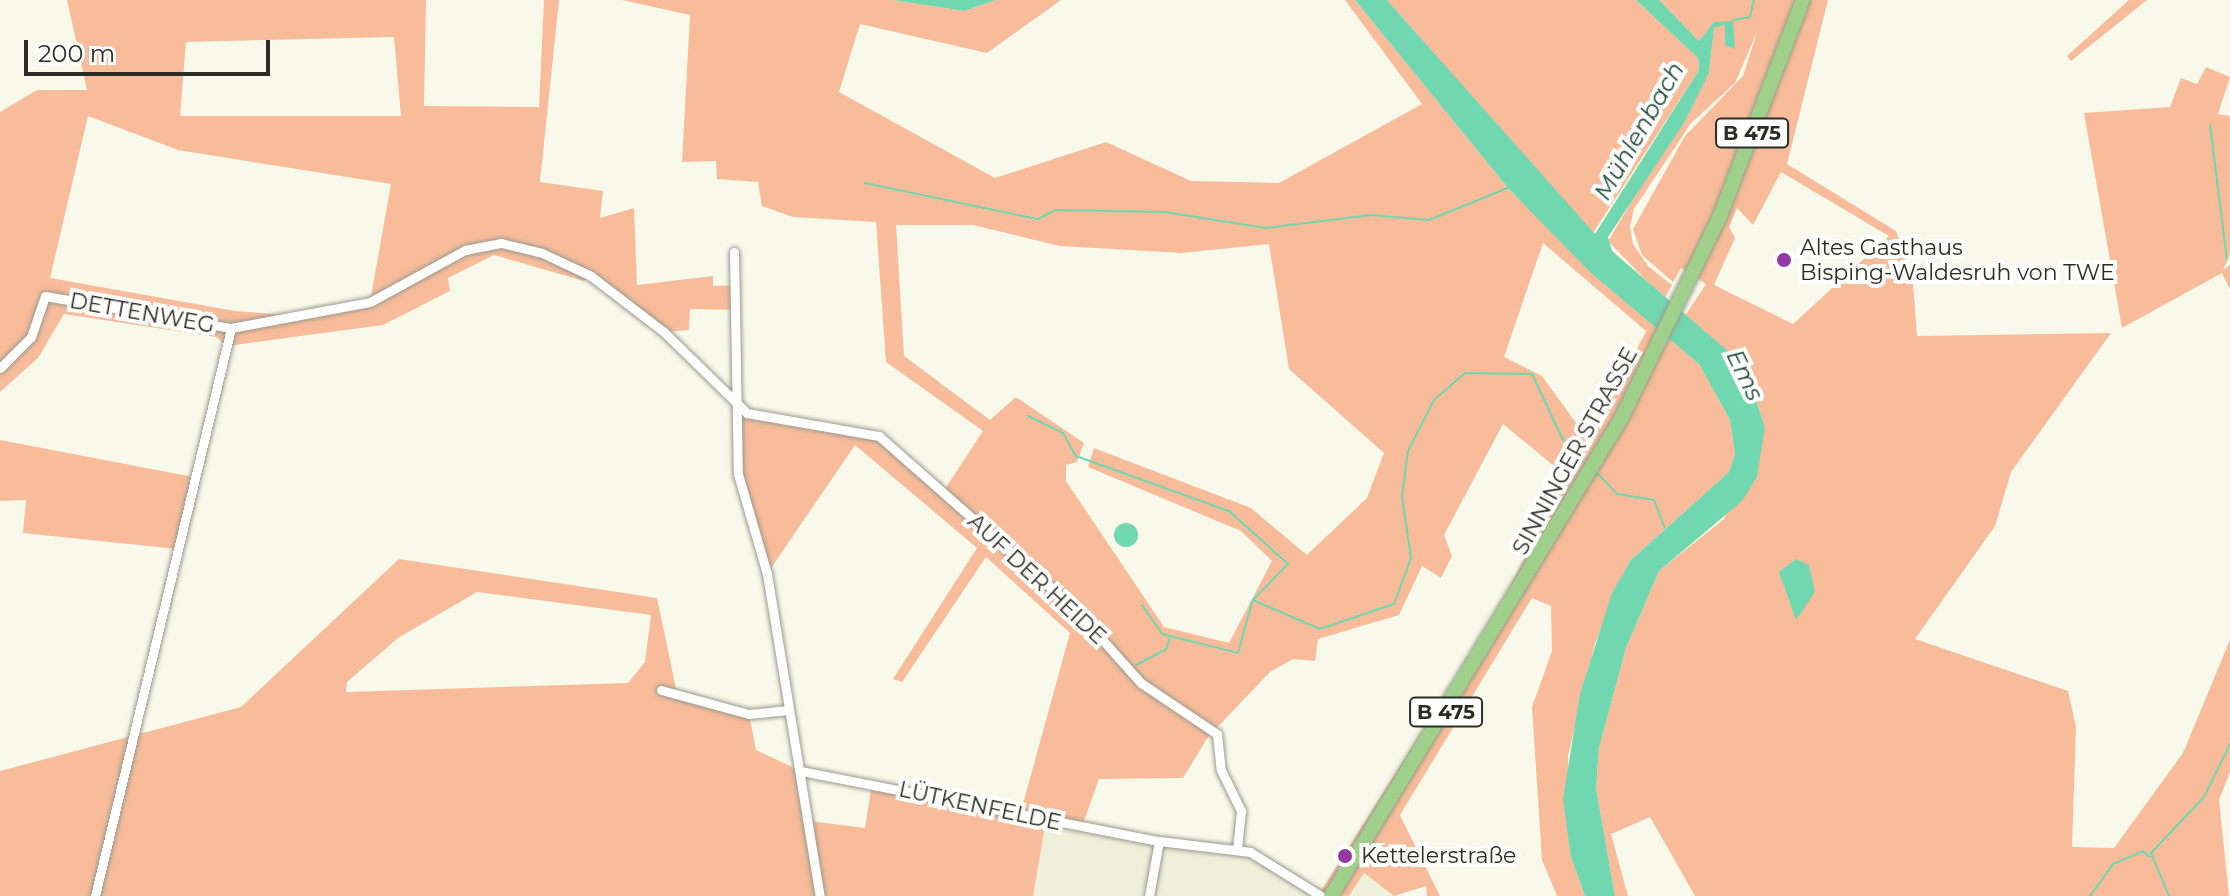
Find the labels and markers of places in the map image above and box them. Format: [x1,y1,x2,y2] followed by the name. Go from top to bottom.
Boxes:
[1800,234,2115,286] place label: Altes Gasthaus Bisping-Waldesruh von TWE
[1775,251,1793,269] marker: Altes Gasthaus Bisping-Waldesruh von TWE
[1361,843,1516,869] place label: Kettelerstraße
[1336,847,1354,865] marker: Kettelerstraße

